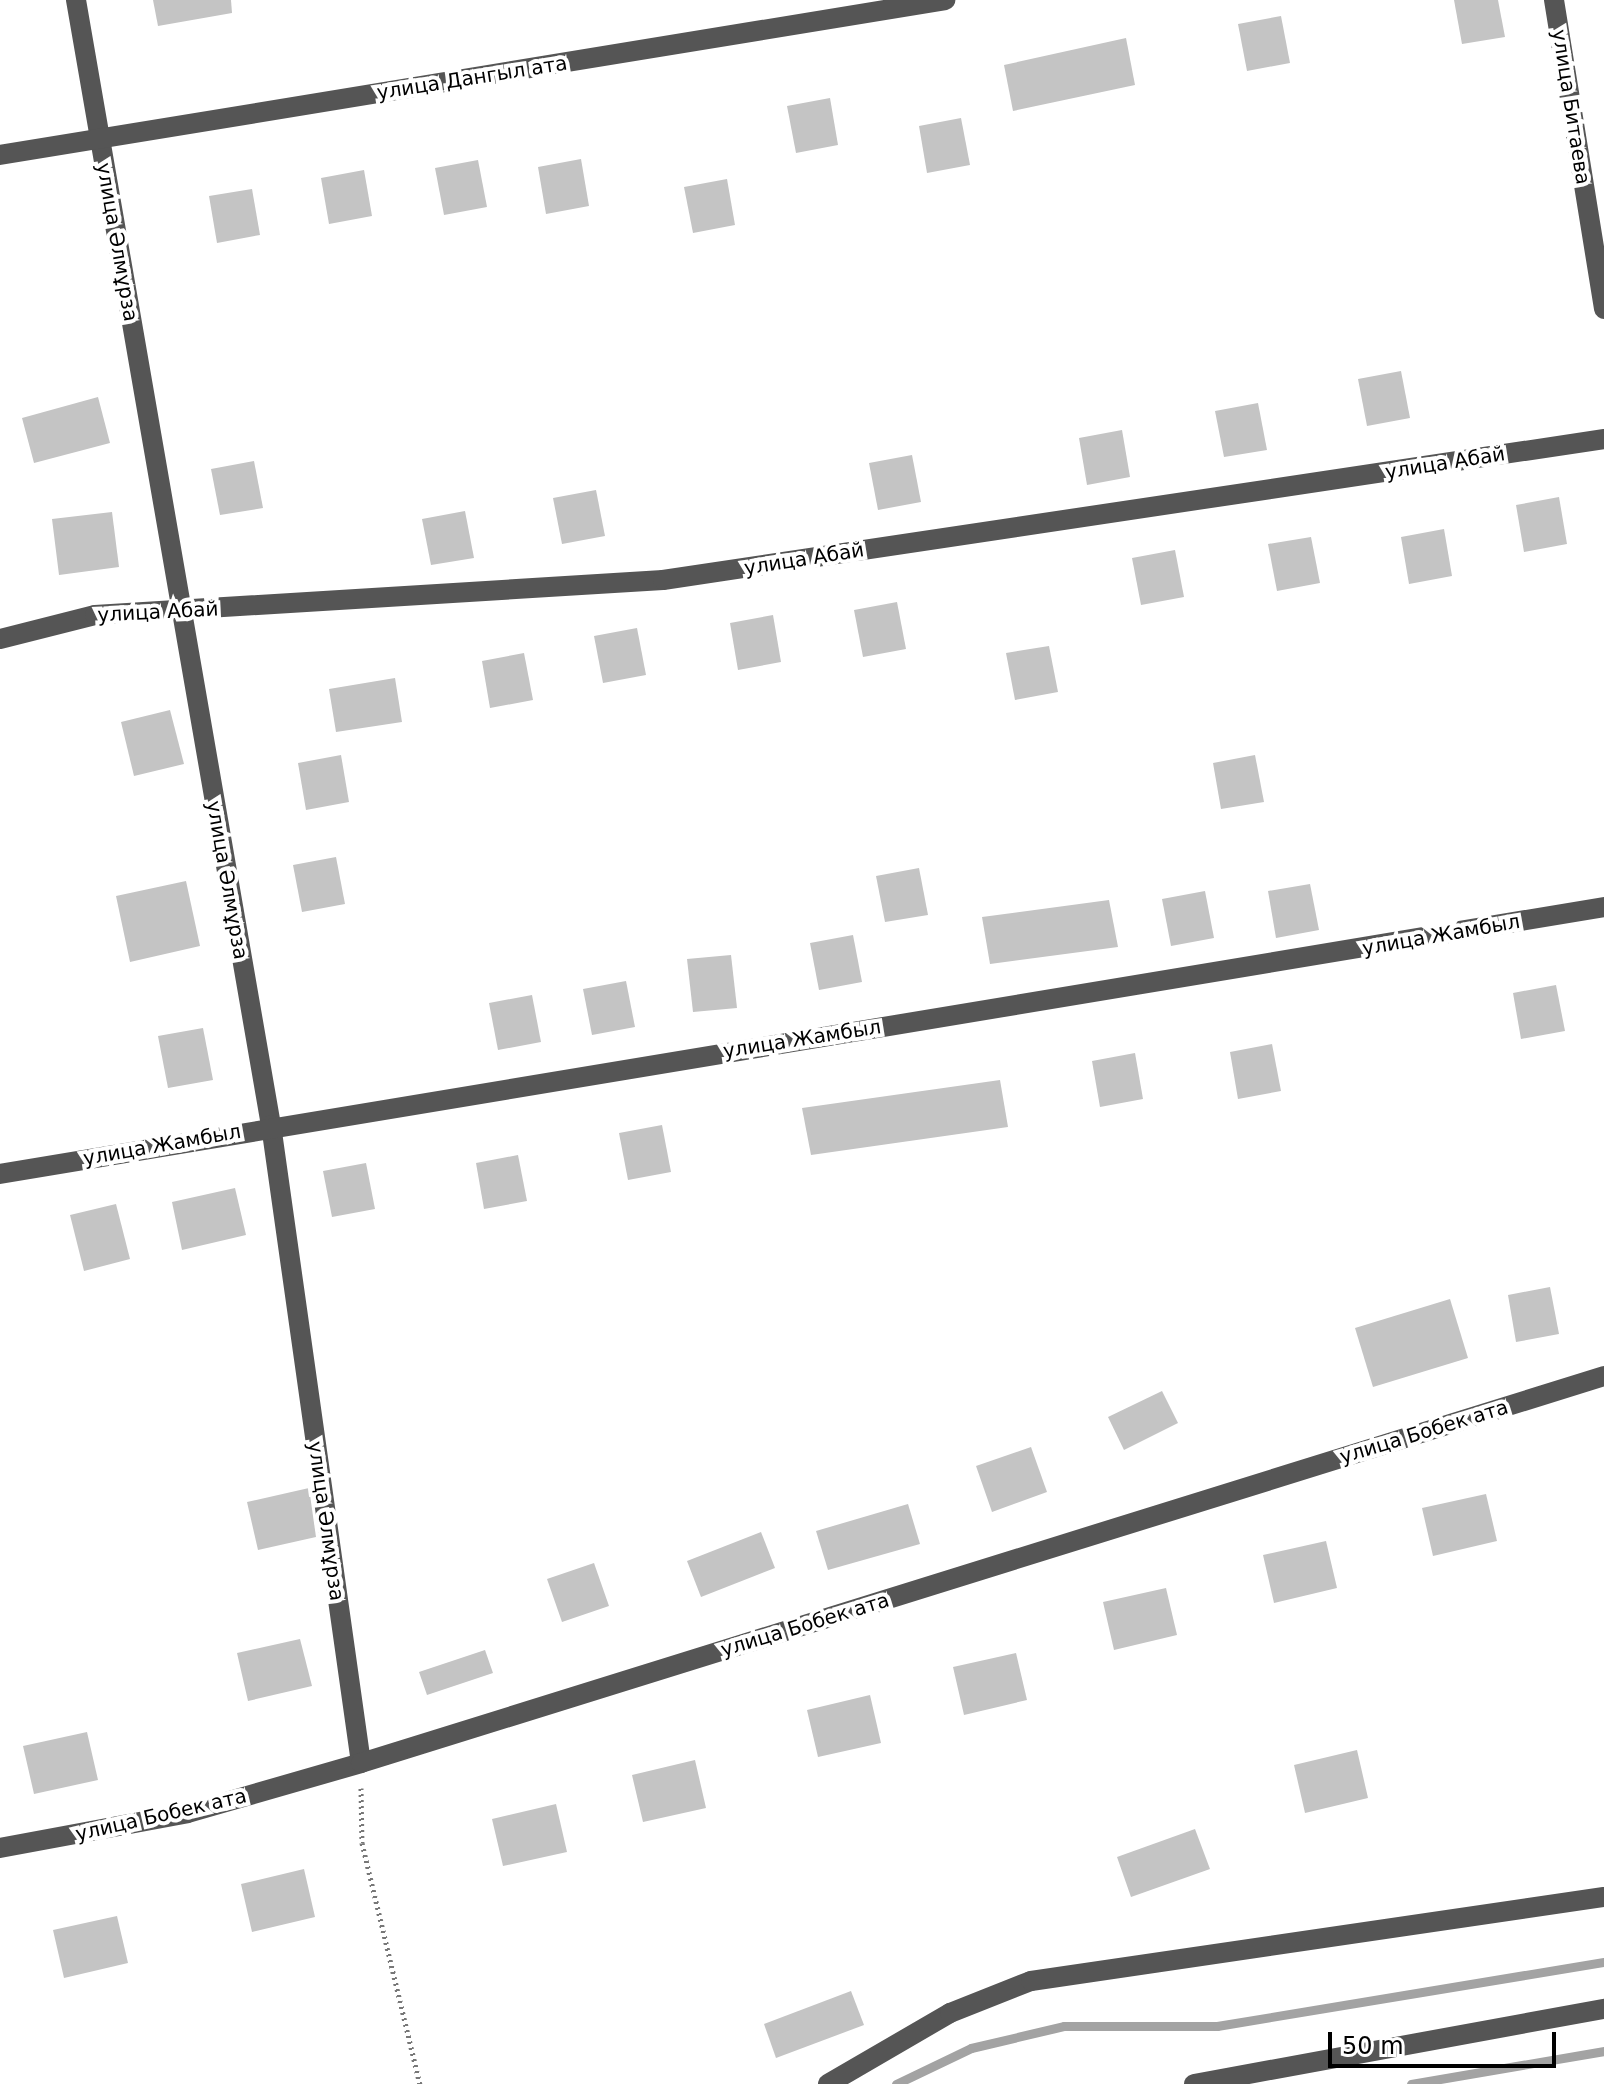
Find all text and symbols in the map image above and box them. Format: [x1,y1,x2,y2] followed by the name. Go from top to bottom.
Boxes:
[1547,28,1595,186] street label: улица Битаева
[375,51,569,105] street label: улица Дангыл ата
[91,161,143,323] street label: улица Әлмұрза
[1383,442,1507,484] street label: улица Абай
[742,538,866,580] street label: улица Абай
[97,597,219,627] street label: улица Абай
[201,799,253,961] street label: улица Әлмұрза
[1360,909,1522,961] street label: улица Жамбыл
[721,1015,883,1063] street label: улица Жамбыл
[81,1119,243,1171] street label: улица Жамбыл
[1337,1395,1511,1469] street label: улица Бобек ата
[303,1440,349,1602] street label: улица Әлмұрза
[718,1588,892,1662] street label: улица Бобек ата
[73,1784,249,1846] street label: улица Бобек ата
[1332,2016,1560,2066] scale bar
[1342,2032,1404,2060] text: 50 m

